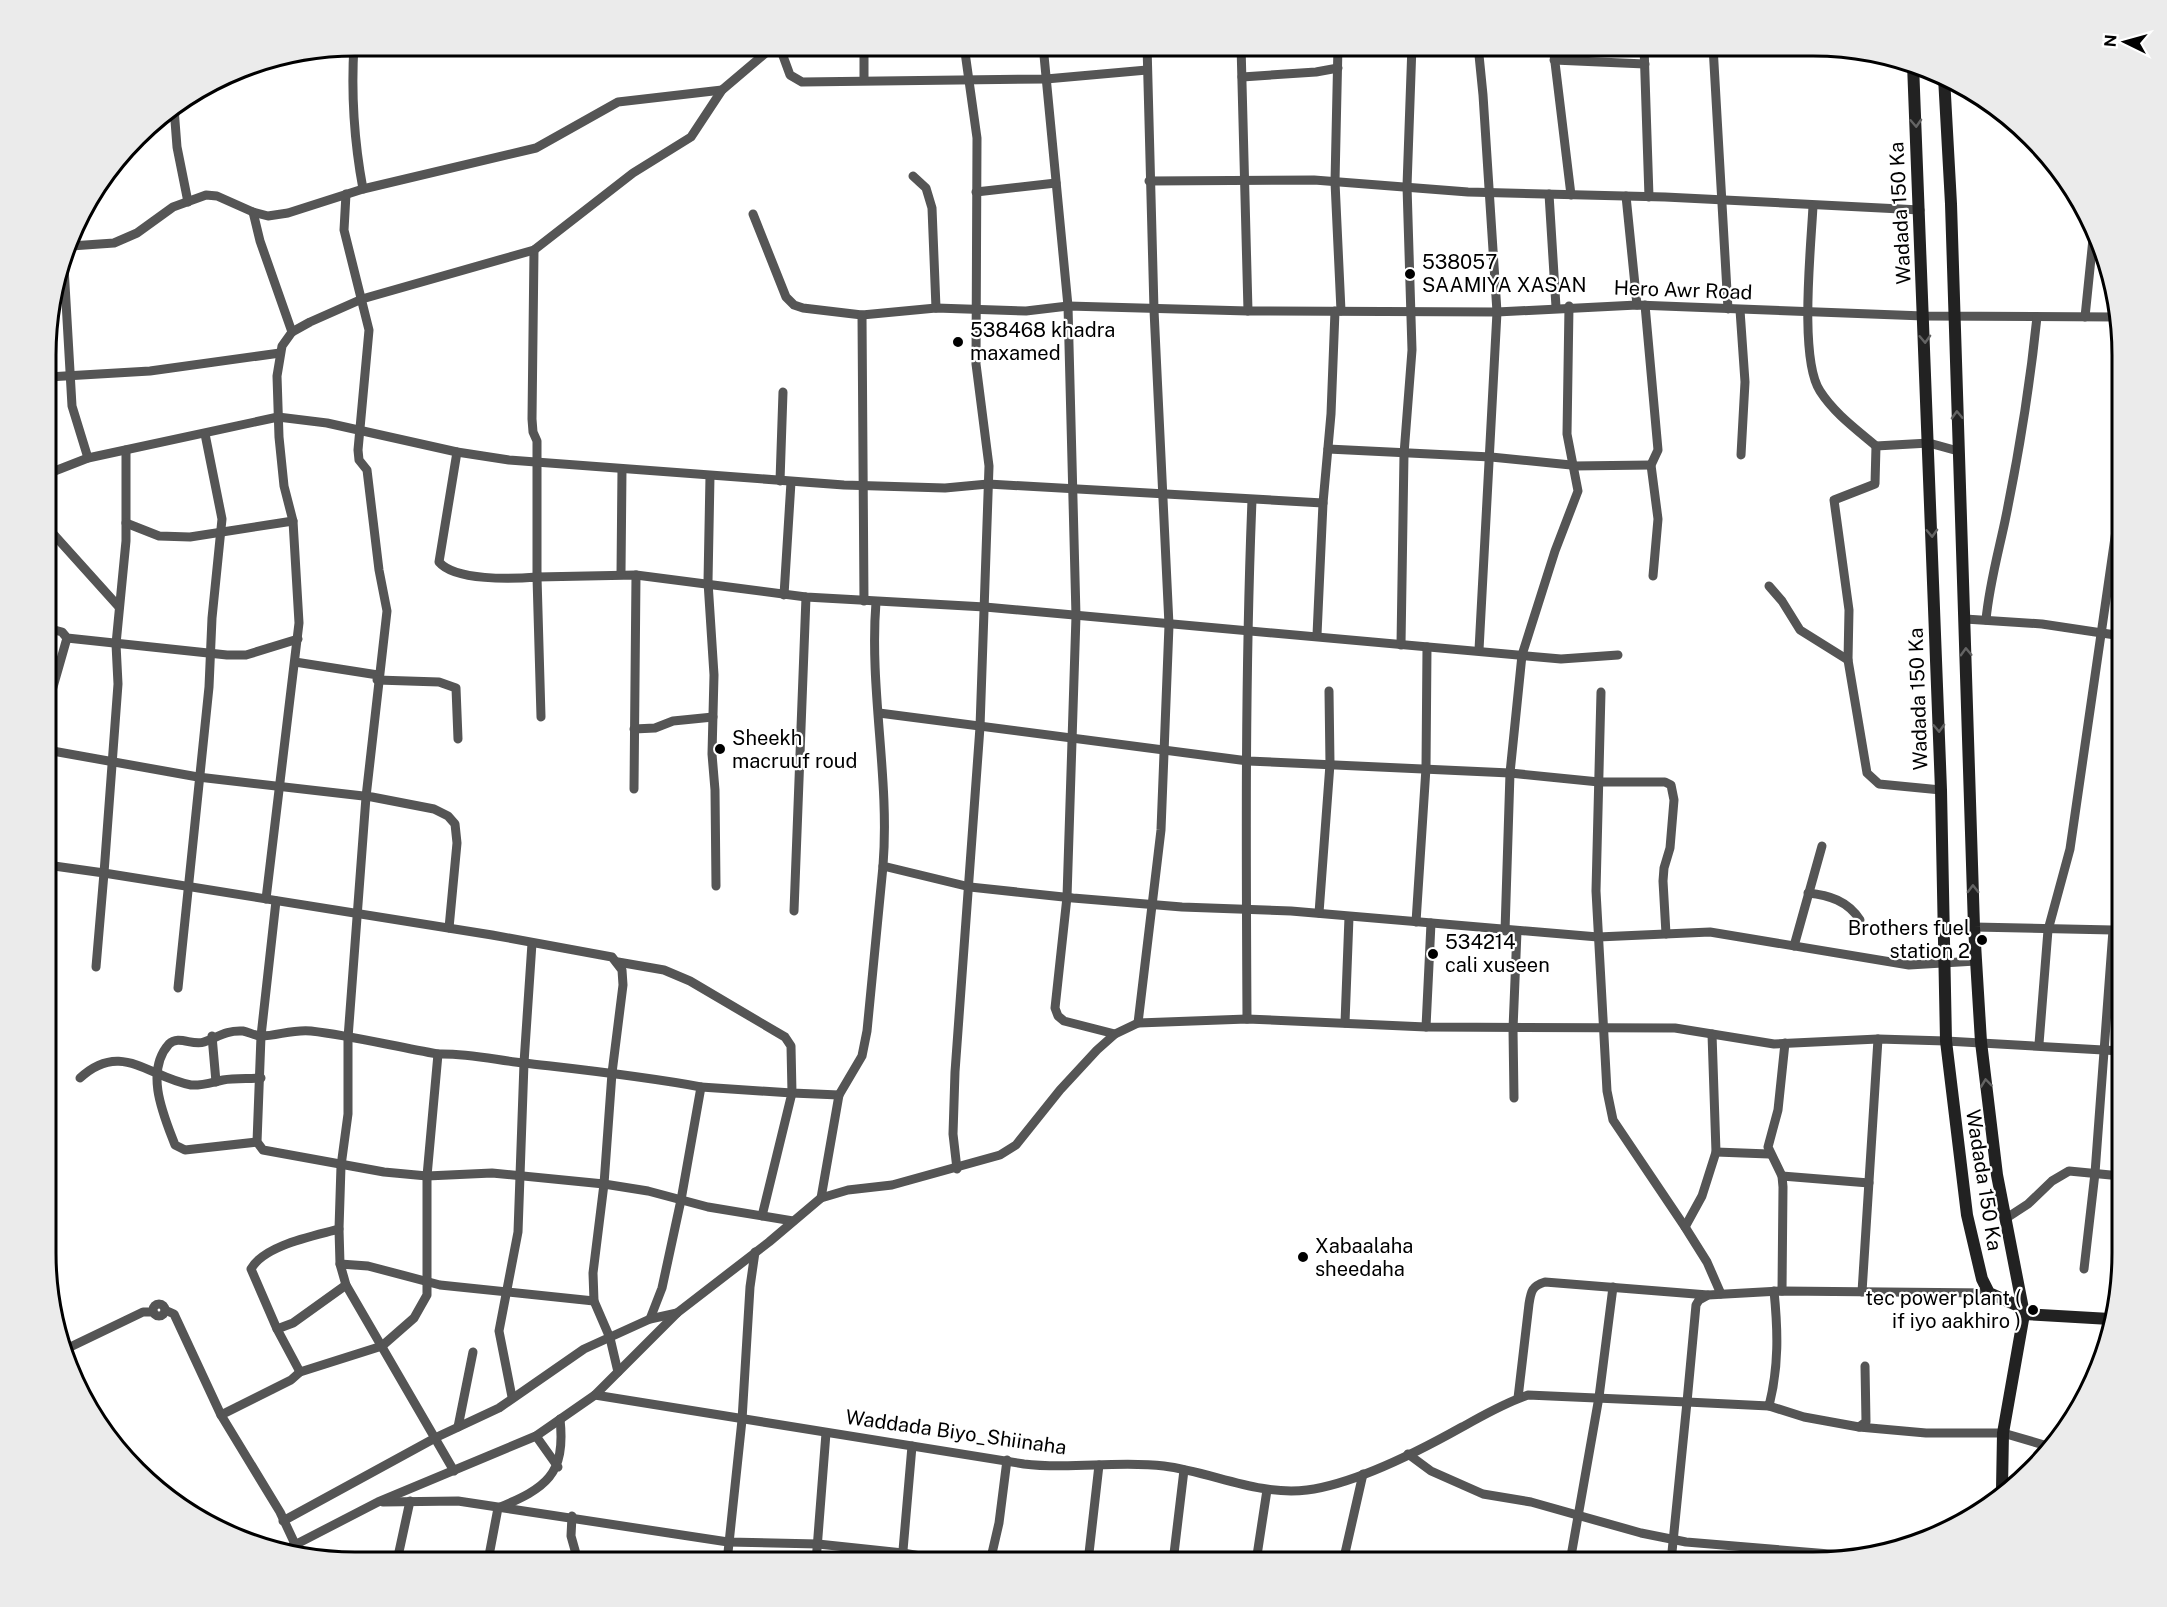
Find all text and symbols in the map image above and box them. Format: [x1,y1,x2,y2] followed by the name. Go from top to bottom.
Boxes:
[2095,12,2155,72] north arrow
[2101,34,2121,48] text: N
[1909,118,1922,127] one-way arrow
[1884,141,1916,285] street label: Wadada 150 Ka
[1422,250,1587,297] place label: 538057 SAAMIYA XASAN
[1403,267,1417,281] marker: 538057 SAAMIYA XASAN
[1613,276,1753,304] street label: Hero Awr Road
[970,318,1115,365] place label: 538468 khadra maxamed
[1919,334,1931,343] one-way arrow
[951,335,965,349] marker: 538468 khadra maxamed
[1950,411,1963,420] one-way arrow
[1925,529,1938,538] one-way arrow
[1904,627,1932,771] street label: Wadada 150 Ka
[1960,648,1973,657] one-way arrow
[1932,724,1945,733] one-way arrow
[732,726,857,773] place label: Sheekh macruuf roud
[713,742,727,756] marker: Sheekh macruuf roud
[1967,884,1979,893] one-way arrow
[1848,916,1970,963] place label: Brothers fuel station 2
[1445,930,1550,977] place label: 534214 cali xuseen
[1975,933,1989,947] marker: Brothers fuel station 2
[1426,947,1440,961] marker: 534214 cali xuseen
[1980,1079,1993,1088] one-way arrow
[1961,1108,2007,1252] street label: Wadada 150 Ka
[1315,1234,1413,1281] place label: Xabaalaha sheedaha
[1296,1250,1310,1264] marker: Xabaalaha sheedaha
[1865,1286,2021,1333] place label: tec power plant ( if iyo aakhiro )
[2026,1303,2040,1317] marker: tec power plant ( if iyo aakhiro )
[844,1405,1068,1459] street label: Waddada Biyo_Shiinaha

